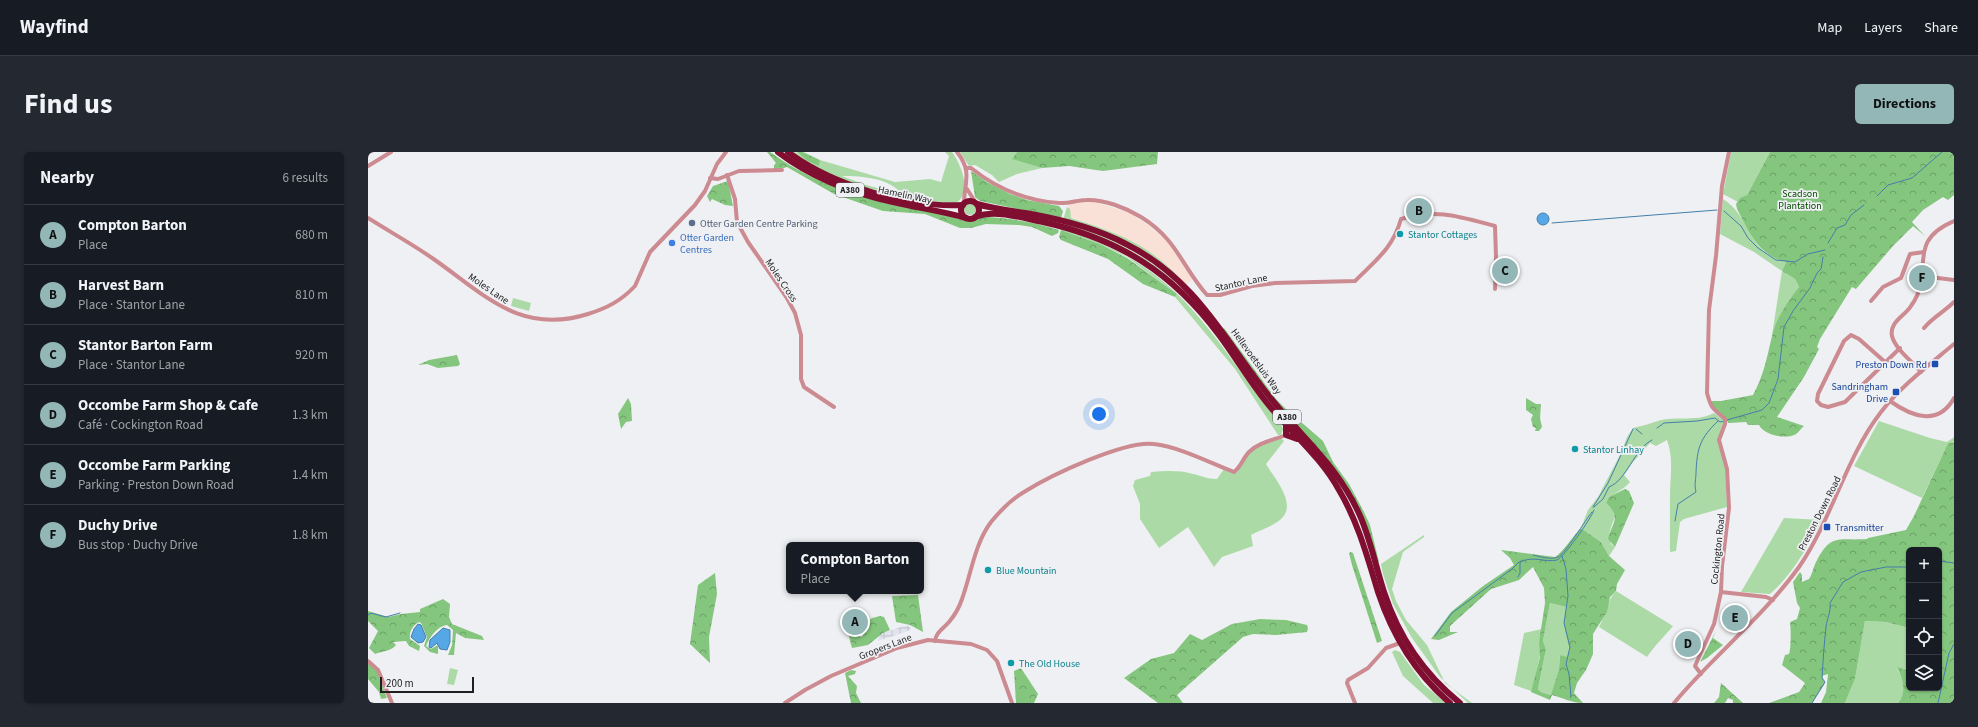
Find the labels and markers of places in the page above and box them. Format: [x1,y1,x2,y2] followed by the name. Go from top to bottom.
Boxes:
[1406,196,1432,226] pin: B
[700,217,818,231] place label: Otter Garden Centre Parking
[687,218,697,228] marker: Otter Garden Centre Parking
[1408,228,1477,242] place label: Stantor Cottages
[1395,229,1405,239] marker: Stantor Cottages
[680,231,734,257] place label: Otter Garden Centres
[667,238,677,248] marker: Otter Garden Centres
[1492,256,1518,286] pin: C
[1909,263,1935,293] pin: F
[1856,358,1927,372] place label: Preston Down Rd
[1930,359,1940,369] marker: Preston Down Rd
[1831,380,1888,406] place label: Sandringham Drive
[1891,387,1901,397] marker: Sandringham Drive
[1583,443,1644,457] place label: Stantor Linhay
[1570,444,1580,454] marker: Stantor Linhay
[1835,521,1884,535] place label: Transmitter
[1822,522,1832,532] marker: Transmitter
[996,564,1057,578] place label: Blue Mountain
[983,565,993,575] marker: Blue Mountain
[1722,603,1748,633] pin: E
[842,607,868,637] pin: A
[1675,629,1701,659] pin: D
[1019,657,1080,671] place label: The Old House
[1006,658,1016,668] marker: The Old House

